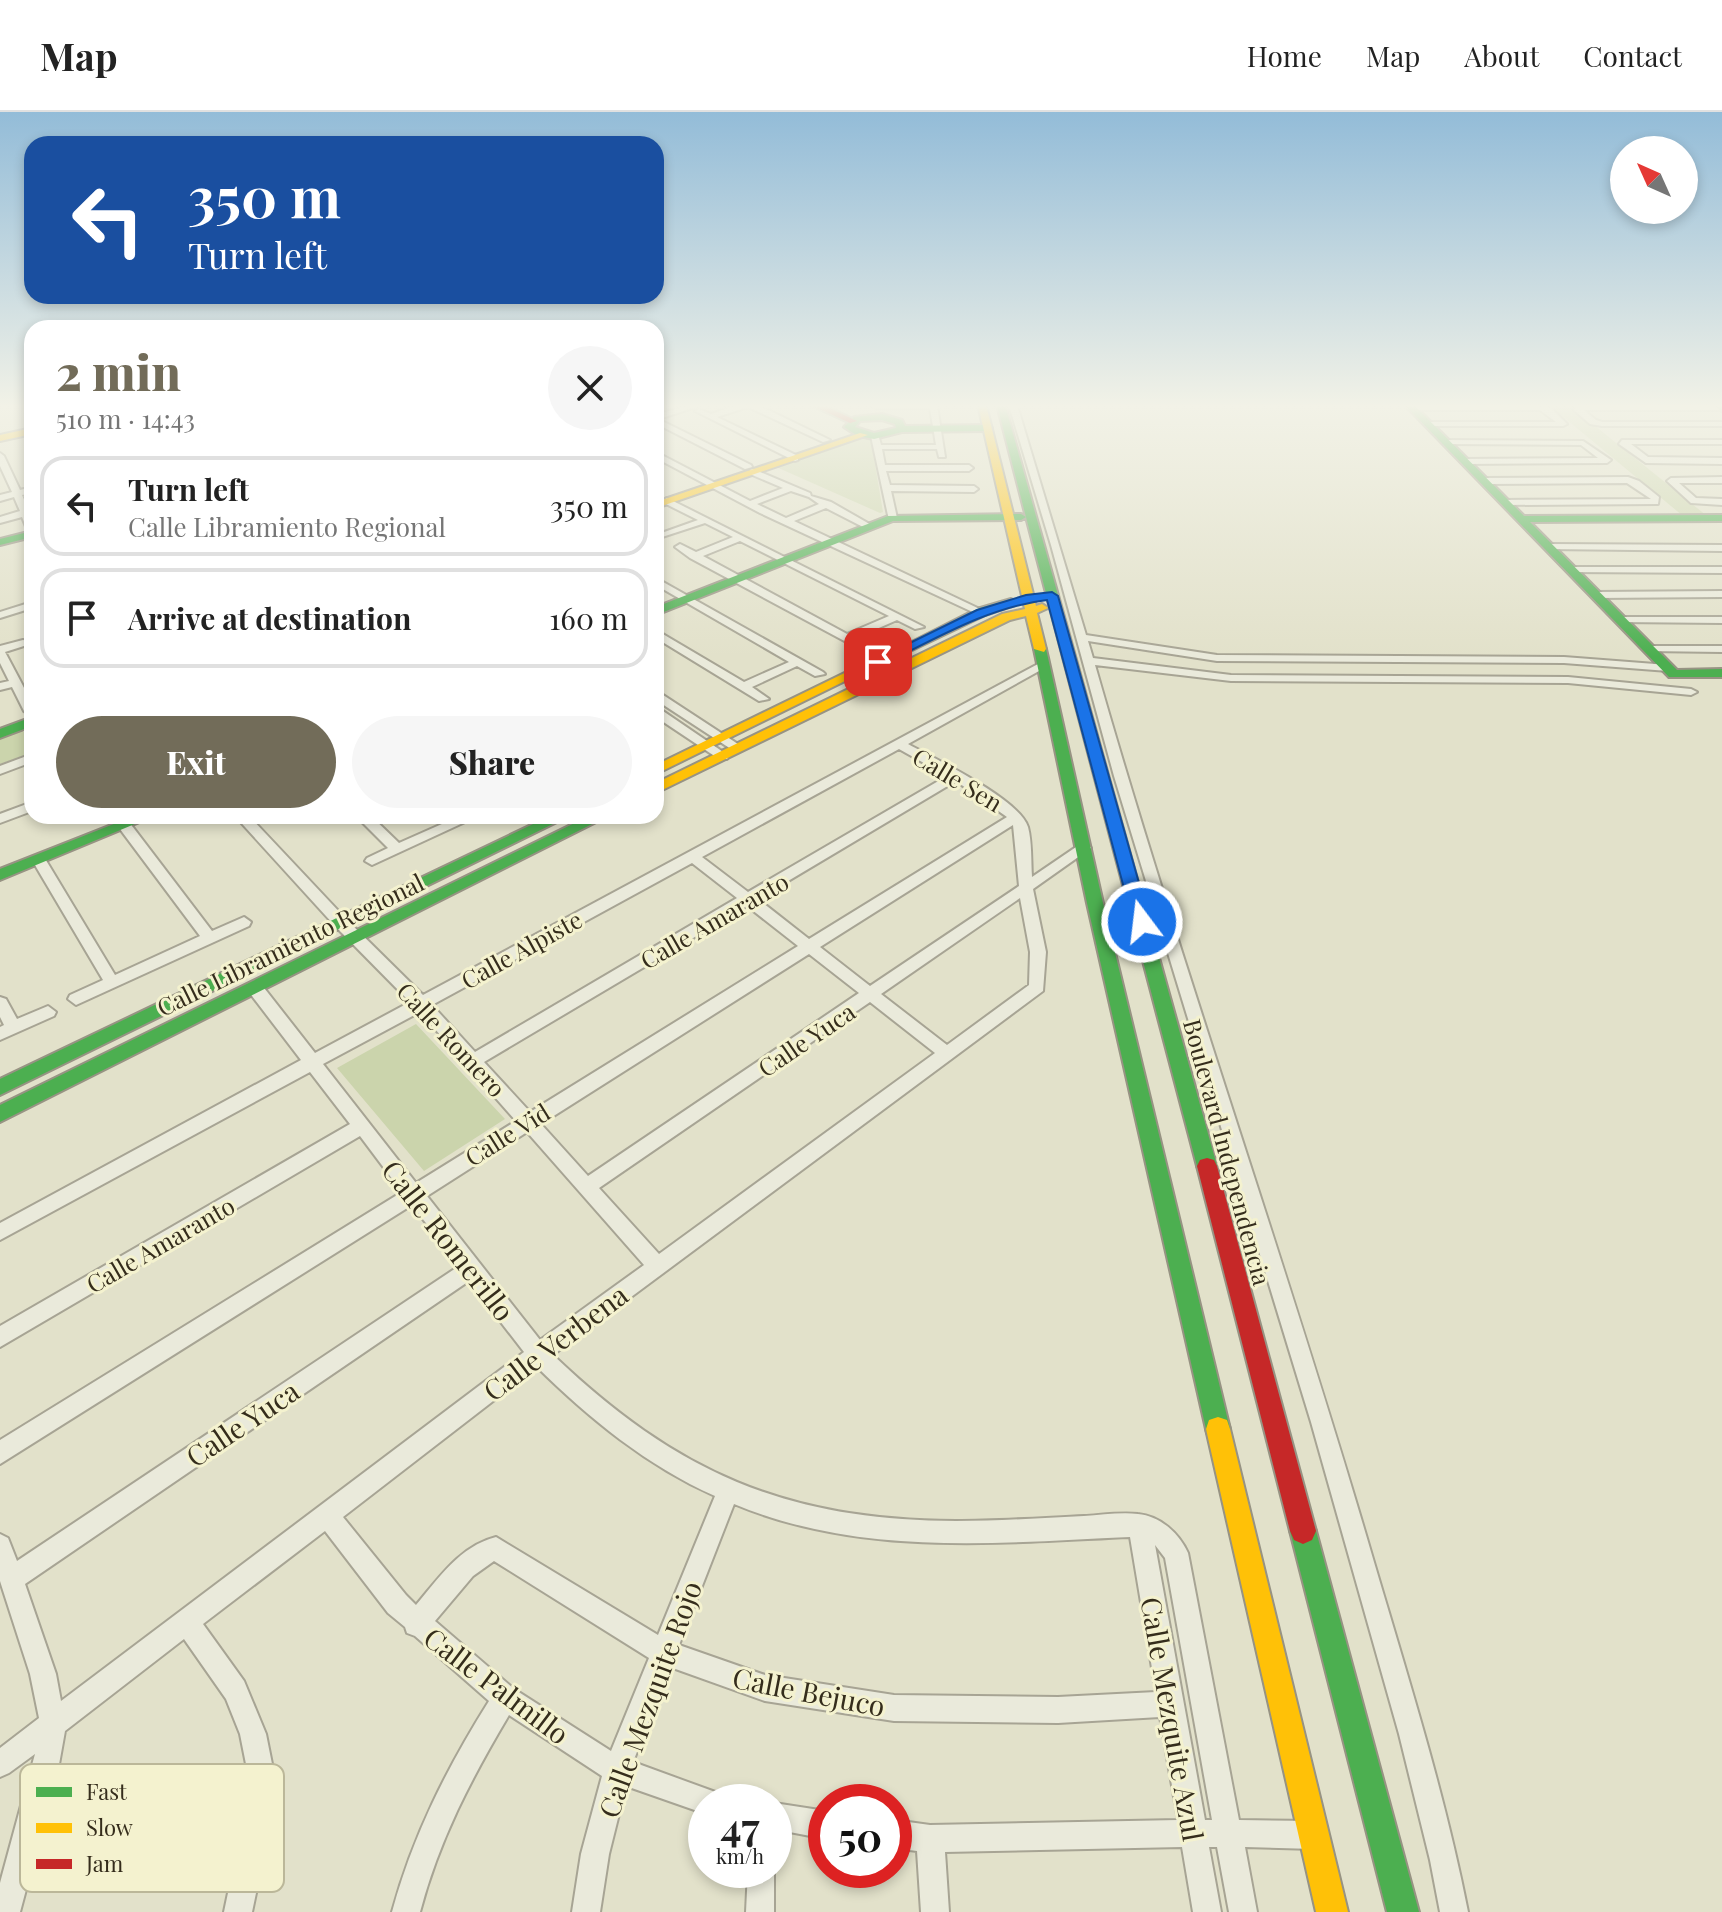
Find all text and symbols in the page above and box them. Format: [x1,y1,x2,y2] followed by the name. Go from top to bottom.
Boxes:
[40,30,117,81] text: Map
[1247,37,1322,74] text: Home
[1366,37,1420,74] text: Map
[1464,37,1539,74] text: About
[1583,37,1682,74] text: Contact
[1610,136,1698,224] north arrow
[1610,136,1698,224] map controls
[188,158,341,233] text: 350 m
[56,168,160,272] icon: left
[188,230,327,278] text: Turn left
[56,339,181,403] text: 2 min
[548,346,632,430] button: close
[56,401,195,436] text: 510 m · 14:43
[128,469,249,509] text: Turn left
[60,484,104,528] icon: left
[550,486,628,526] text: 350 m
[128,509,446,544] text: Calle Libramiento Regional
[60,596,104,640] icon: arrive
[128,598,411,638] text: Arrive at destination
[549,598,628,638] text: 160 m
[844,628,912,696] pin
[856,640,900,684] icon: arrive
[56,716,336,808] button: Exit
[352,716,632,808] button: Share
[907,740,1009,818] street label: Calle Sen
[151,865,429,1023] street label: Calle Libramiento Regional
[634,865,794,975] street label: Calle Amaranto
[1100,880,1184,964] position arrow
[455,903,587,995] street label: Calle Alpiste
[391,975,513,1103] street label: Calle Romero
[751,995,861,1083] street label: Calle Yuca
[1177,1015,1279,1289] street label: Boulevard Independencia
[458,1095,556,1173] street label: Calle Vid
[375,1152,523,1328] street label: Calle Romerillo
[80,1189,240,1299] street label: Calle Amaranto
[475,1276,635,1408] street label: Calle Verbena
[178,1372,306,1474] street label: Calle Yuca
[589,1576,709,1822] street label: Calle Mezquite Rojo
[1133,1594,1213,1844] street label: Calle Mezquite Azul
[417,1618,577,1752] street label: Calle Palmillo
[730,1658,888,1724] street label: Calle Bejuco
[20,1764,284,1892] legend
[86,1776,128,1806] text: Fast
[808,1784,912,1888] speed limit sign: 50
[721,1799,759,1852] text: 47
[86,1812,133,1842] text: Slow
[716,1842,764,1869] text: km/h
[85,1848,124,1878] text: Jam

